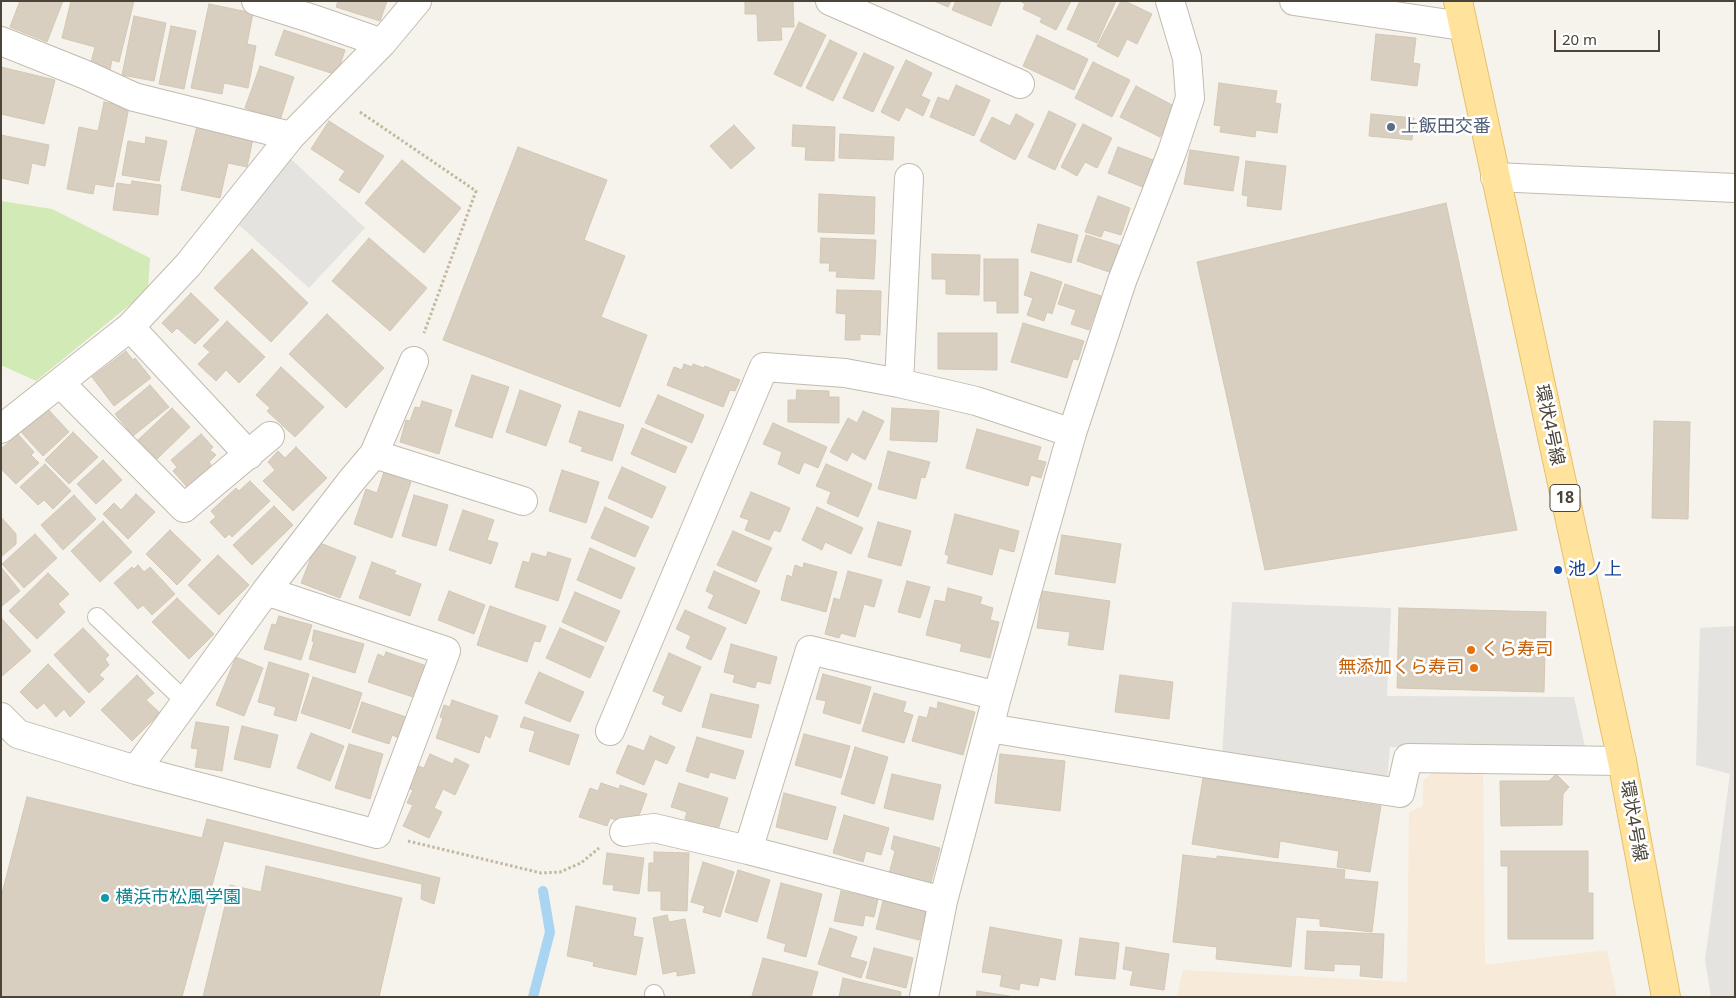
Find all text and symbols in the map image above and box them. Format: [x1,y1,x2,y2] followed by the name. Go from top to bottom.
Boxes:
[1556,20,1662,52] scale bar
[1562,29,1597,49] text: 20 m
[1401,116,1491,138] place label: 上飯田交番
[1385,121,1397,133] marker: 上飯田交番
[1530,383,1568,467] street label: 環状4号線
[1550,484,1580,512] road number: 18
[1568,559,1622,581] place label: 池ノ上
[1552,564,1564,576] marker: 池ノ上
[1481,639,1553,661] place label: くら寿司
[1465,644,1477,656] marker: くら寿司
[1338,657,1464,679] place label: 無添加くら寿司
[1468,662,1480,674] marker: 無添加くら寿司
[1615,779,1651,863] street label: 環状4号線
[115,887,241,909] place label: 横浜市松風学園
[99,892,111,904] marker: 横浜市松風学園

